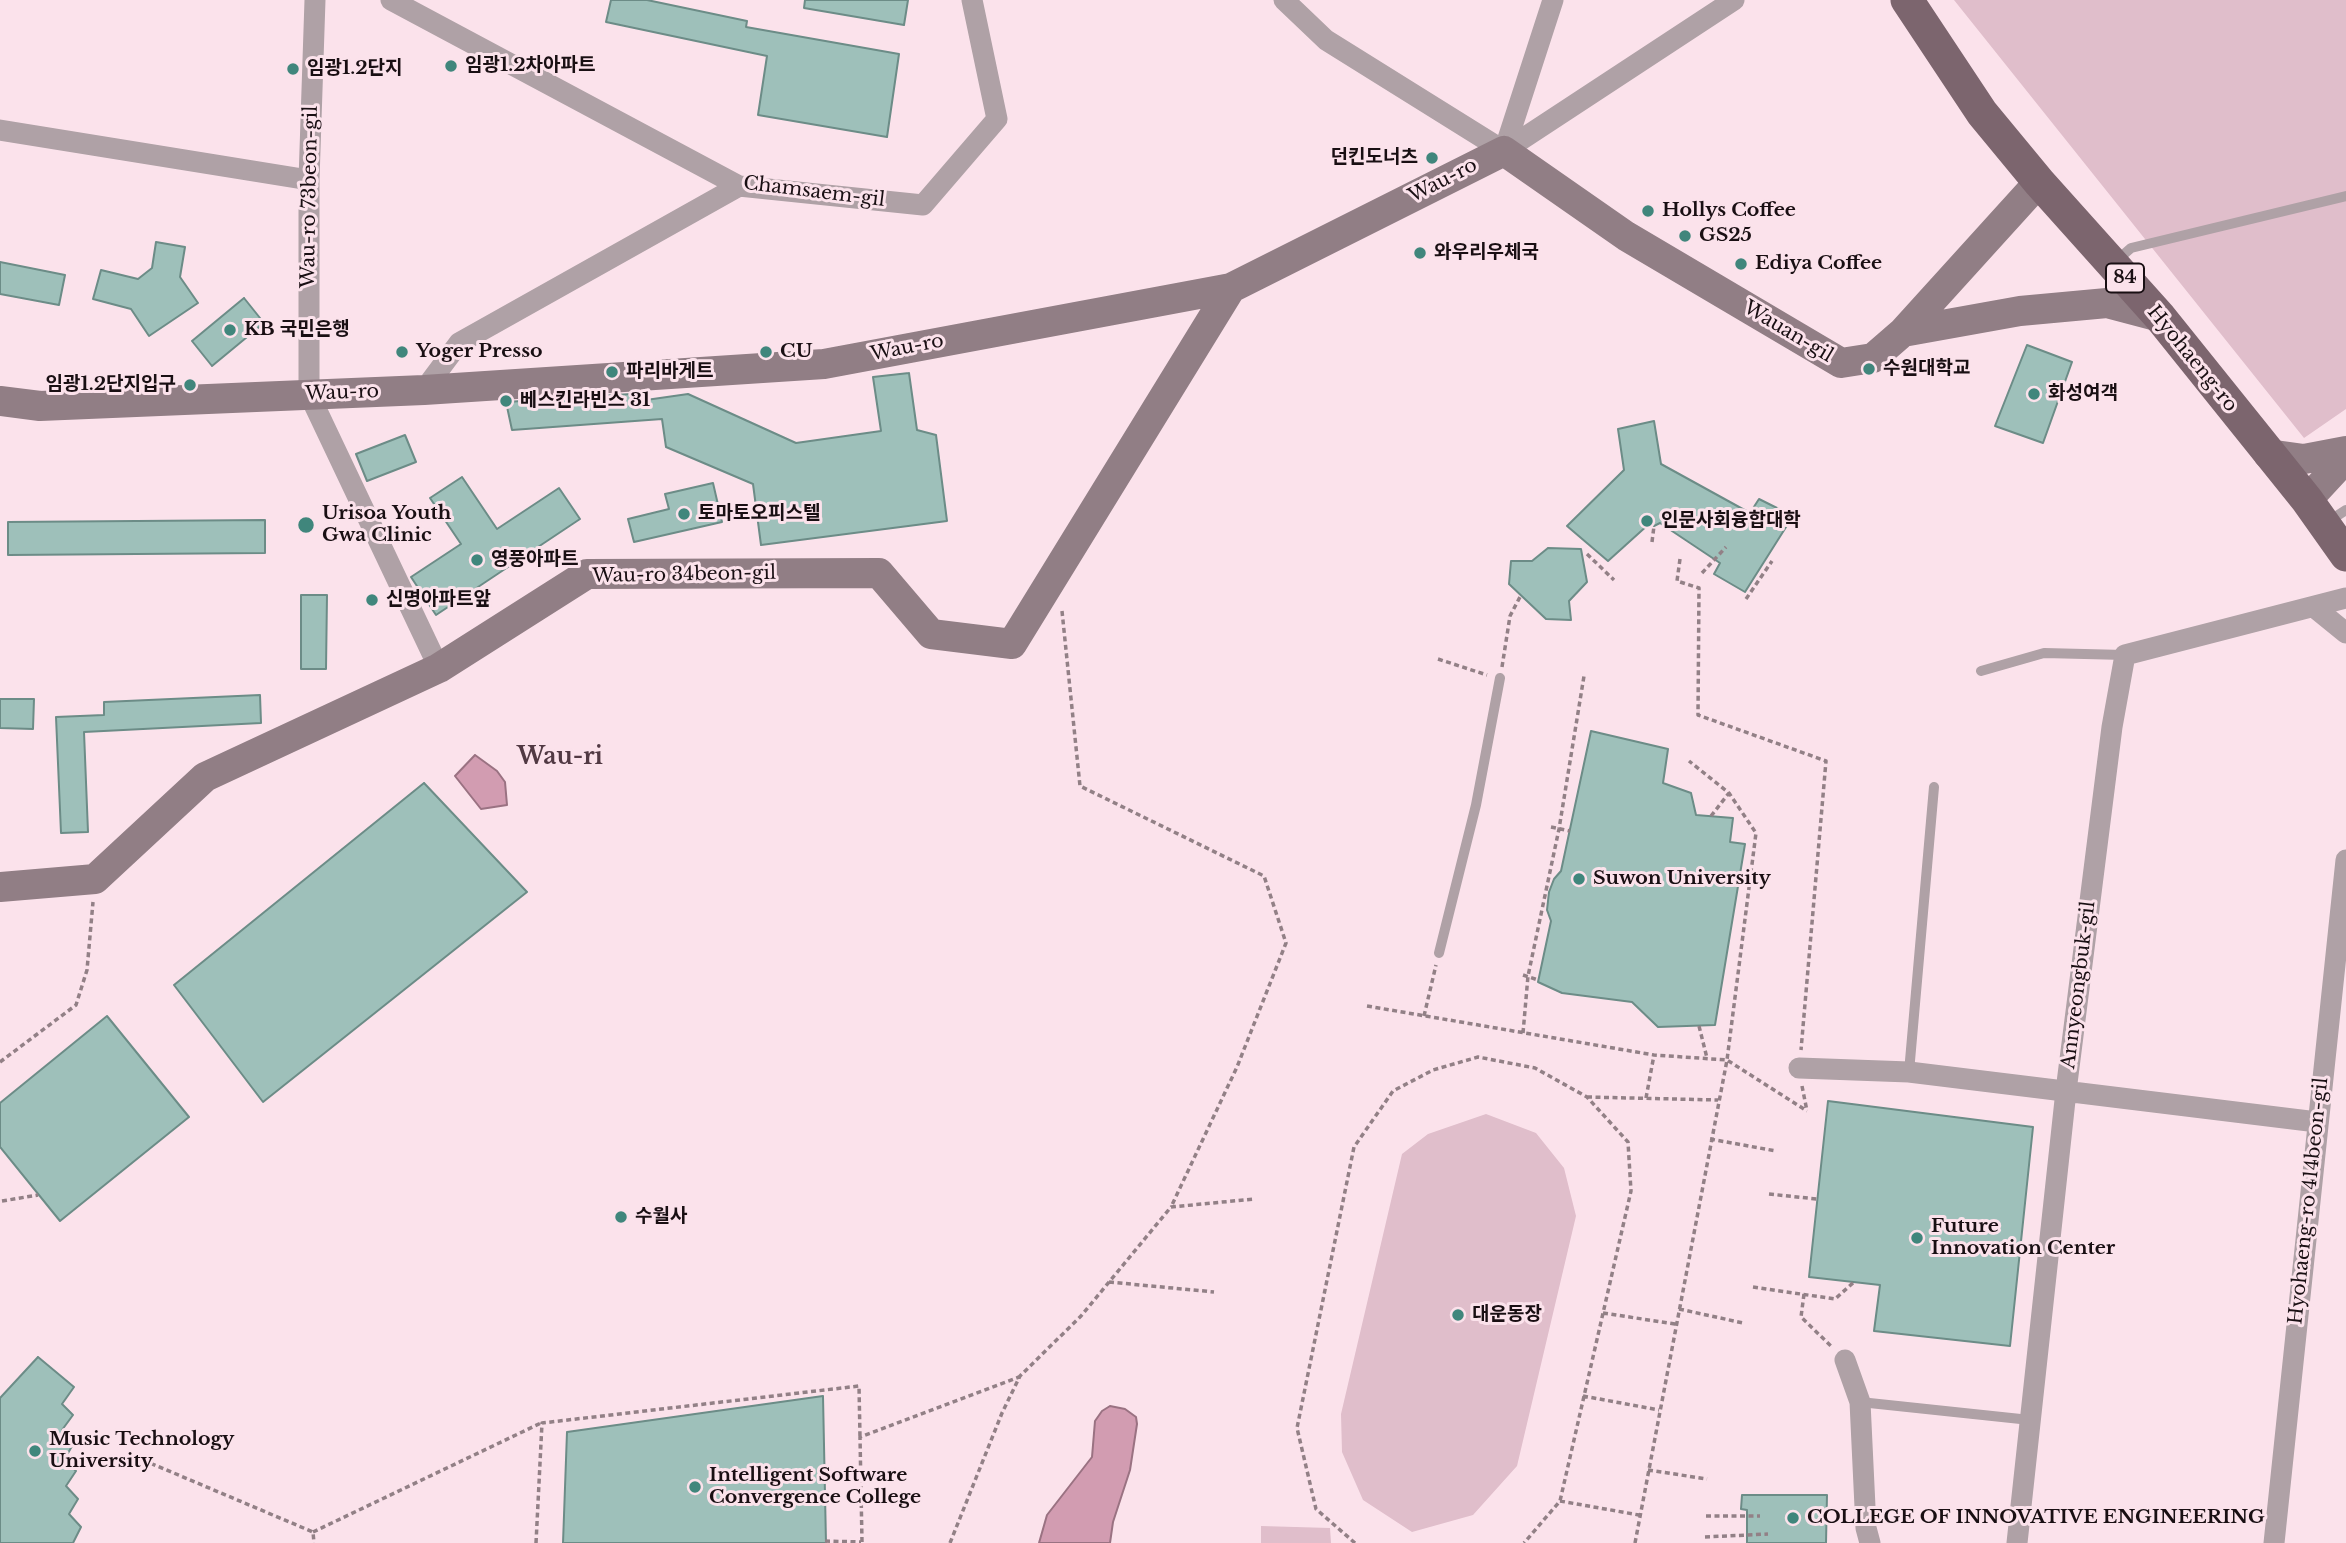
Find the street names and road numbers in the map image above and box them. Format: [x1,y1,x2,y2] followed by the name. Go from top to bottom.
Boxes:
[297,106,323,288] street label: Wau-ro 73beon-gil
[1405,154,1481,208] street label: Wau-ro
[742,172,886,212] street label: Chamsaem-gil
[2106,264,2144,292] road number: 84
[1739,296,1837,368] street label: Wauan-gil
[2142,301,2242,417] street label: Hyohaeng-ro
[869,330,945,366] street label: Wau-ro
[305,380,379,406] street label: Wau-ro
[592,562,776,588] street label: Wau-ro 34beon-gil
[2057,900,2101,1070] street label: Annyeongbuk-gil
[2285,1076,2333,1326] street label: Hyohaeng-ro 414beon-gil

